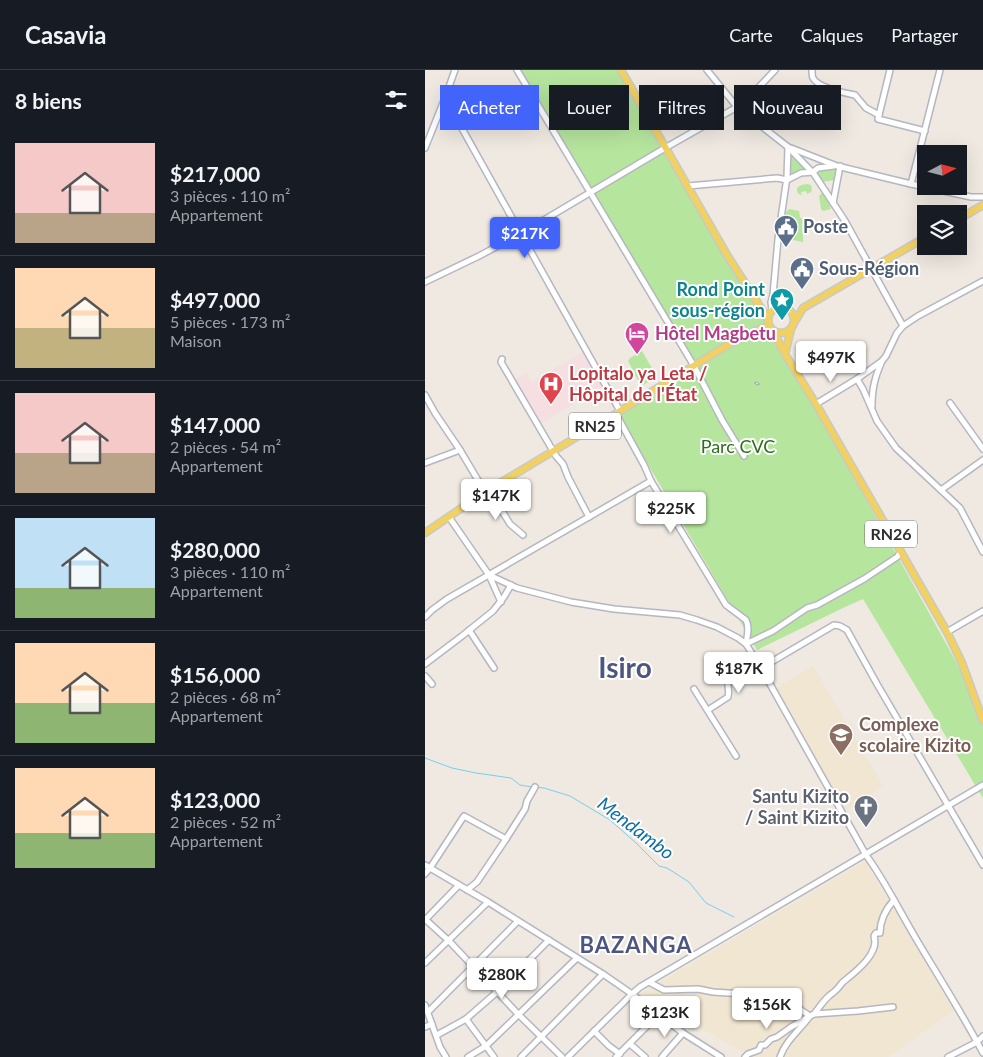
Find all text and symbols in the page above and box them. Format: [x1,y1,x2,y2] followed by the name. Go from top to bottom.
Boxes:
[25,20,106,49] text: Casavia
[729,24,773,46] text: Carte
[801,24,863,46] text: Calques
[891,24,958,46] text: Partager
[440,85,539,130] chip: Acheter
[549,85,629,130] chip: Louer
[639,85,724,130] chip: Filtres
[734,85,841,130] chip: Nouveau
[382,86,410,114] icon: filters
[15,88,82,113] text: 8 biens
[917,145,967,195] north arrow
[917,145,967,255] map controls
[170,161,260,186] text: $217,000
[55,163,115,223] icon: home
[170,186,290,205] text: 3 pièces · 110 m²
[170,205,263,224] text: Appartement
[917,205,967,255] button: layers
[773,214,799,248] public building icon: Poste
[803,215,849,237] place label: Poste
[490,216,560,259] pin: $217K
[501,223,549,242] text: $217K
[789,256,815,290] public building icon: Sous-Région
[819,257,919,279] place label: Sous-Région
[671,278,765,321] place label: Rond Point sous-région
[170,287,260,312] text: $497,000
[769,287,795,321] place icon: Rond Point sous-région
[55,288,115,348] icon: home
[170,312,290,331] text: 5 pièces · 173 m²
[624,321,650,355] hotel icon: Hôtel Magbetu
[655,322,776,344] place label: Hôtel Magbetu
[170,331,221,350] text: Maison
[796,340,866,383] pin: $497K
[807,347,855,366] text: $497K
[569,362,707,405] place label: Lopitalo ya Leta / Hôpital de l'État
[538,371,564,405] hospital icon: Lopitalo ya Leta / Hôpital de l'État
[170,412,260,437] text: $147,000
[569,412,621,440] road number: RN25
[55,413,115,473] icon: home
[701,435,775,457] park label: Parc CVC
[170,437,281,456] text: 2 pièces · 54 m²
[170,456,263,475] text: Appartement
[461,478,531,521] pin: $147K
[472,485,520,504] text: $147K
[636,492,706,534] pin: $225K
[647,498,695,517] text: $225K
[865,520,917,548] road number: RN26
[170,537,260,562] text: $280,000
[55,538,115,598] icon: home
[170,562,290,581] text: 3 pièces · 110 m²
[170,581,263,600] text: Appartement
[598,650,652,684] district label: Isiro
[704,652,774,694] pin: $187K
[715,658,763,677] text: $187K
[170,662,260,687] text: $156,000
[55,663,115,723] icon: home
[170,687,281,706] text: 2 pièces · 68 m²
[170,706,263,725] text: Appartement
[859,713,971,756] place label: Complexe scolaire Kizito
[828,722,854,756] school or university icon: Complexe scolaire Kizito
[745,785,849,828] place label: Santu Kizito / Saint Kizito
[170,787,260,812] text: $123,000
[55,788,115,848] icon: home
[593,791,679,864] water label: Mendambo
[853,794,879,828] church icon: Santu Kizito / Saint Kizito
[170,812,281,831] text: 2 pièces · 52 m²
[170,831,263,850] text: Appartement
[579,931,693,958] district label: BAZANGA
[467,958,537,1000] pin: $280K
[478,964,526,983] text: $280K
[732,988,802,1030] pin: $156K
[743,994,791,1013] text: $156K
[630,996,700,1038] pin: $123K
[641,1002,689,1021] text: $123K

